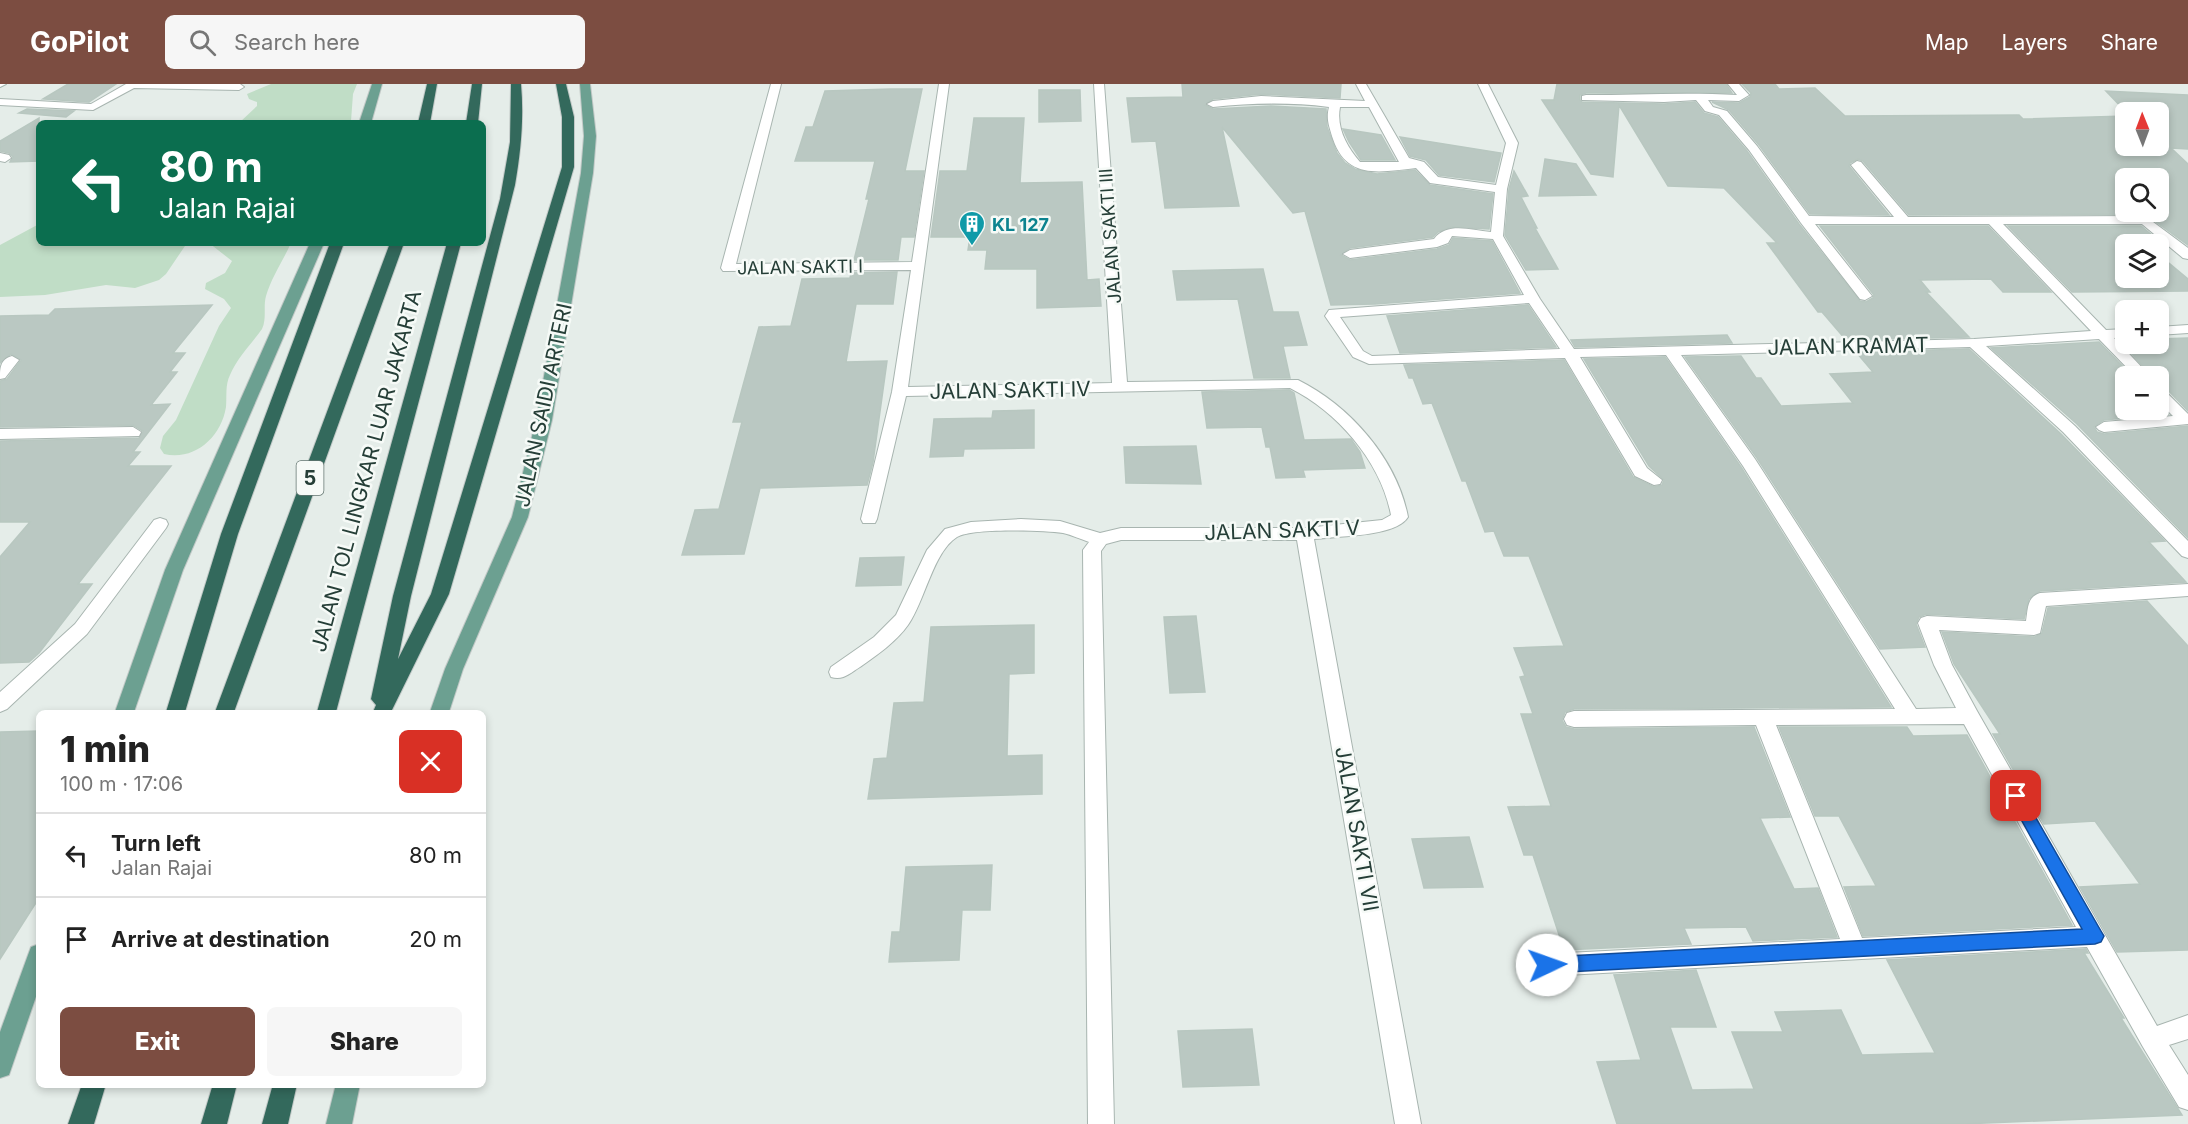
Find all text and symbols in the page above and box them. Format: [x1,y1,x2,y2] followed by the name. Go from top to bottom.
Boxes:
[165,15,585,69] search box
[30,25,129,59] text: GoPilot
[186,26,219,59] icon: search
[234,29,360,55] text: Search here
[1925,30,1969,55] text: Map
[2002,30,2068,55] text: Layers
[2101,30,2158,55] text: Share
[2115,102,2169,156] north arrow
[2115,102,2169,420] map controls
[159,141,263,192] text: 80 m
[60,144,138,222] icon: left
[1095,168,1125,304] street label: JALAN SAKTI III
[2115,168,2169,222] button: search
[159,192,295,225] text: Jalan Rajai
[957,209,987,247] building icon: KL 127
[992,214,1049,235] place label: KL 127
[2115,234,2169,288] button: layers
[737,255,863,279] street label: JALAN SAKTI I
[306,287,426,655] street label: JALAN TOL LINGKAR LUAR JAKARTA
[2115,300,2169,354] button: +
[509,301,577,509] street label: JALAN SAIDI ARTERI
[1767,332,1929,360] street label: JALAN KRAMAT
[2115,366,2169,420] button: −
[929,376,1091,404] street label: JALAN SAKTI IV
[296,461,324,495] road number: 5
[1204,515,1360,545] street label: JALAN SAKTI V
[60,727,150,771] text: 1 min
[399,730,462,793] button: close
[1330,745,1384,913] street label: JALAN SAKTI VII
[1990,770,2041,821] pin
[60,772,183,796] text: 100 m · 17:06
[1999,779,2032,812] icon: arrive
[111,830,201,856] text: Turn left
[60,839,93,872] icon: left
[409,842,462,868] text: 80 m
[111,856,212,880] text: Jalan Rajai
[60,923,93,956] icon: arrive
[111,926,330,952] text: Arrive at destination
[409,926,462,952] text: 20 m
[1515,933,1579,997] position arrow
[60,1007,255,1076] button: Exit
[267,1007,462,1076] button: Share

